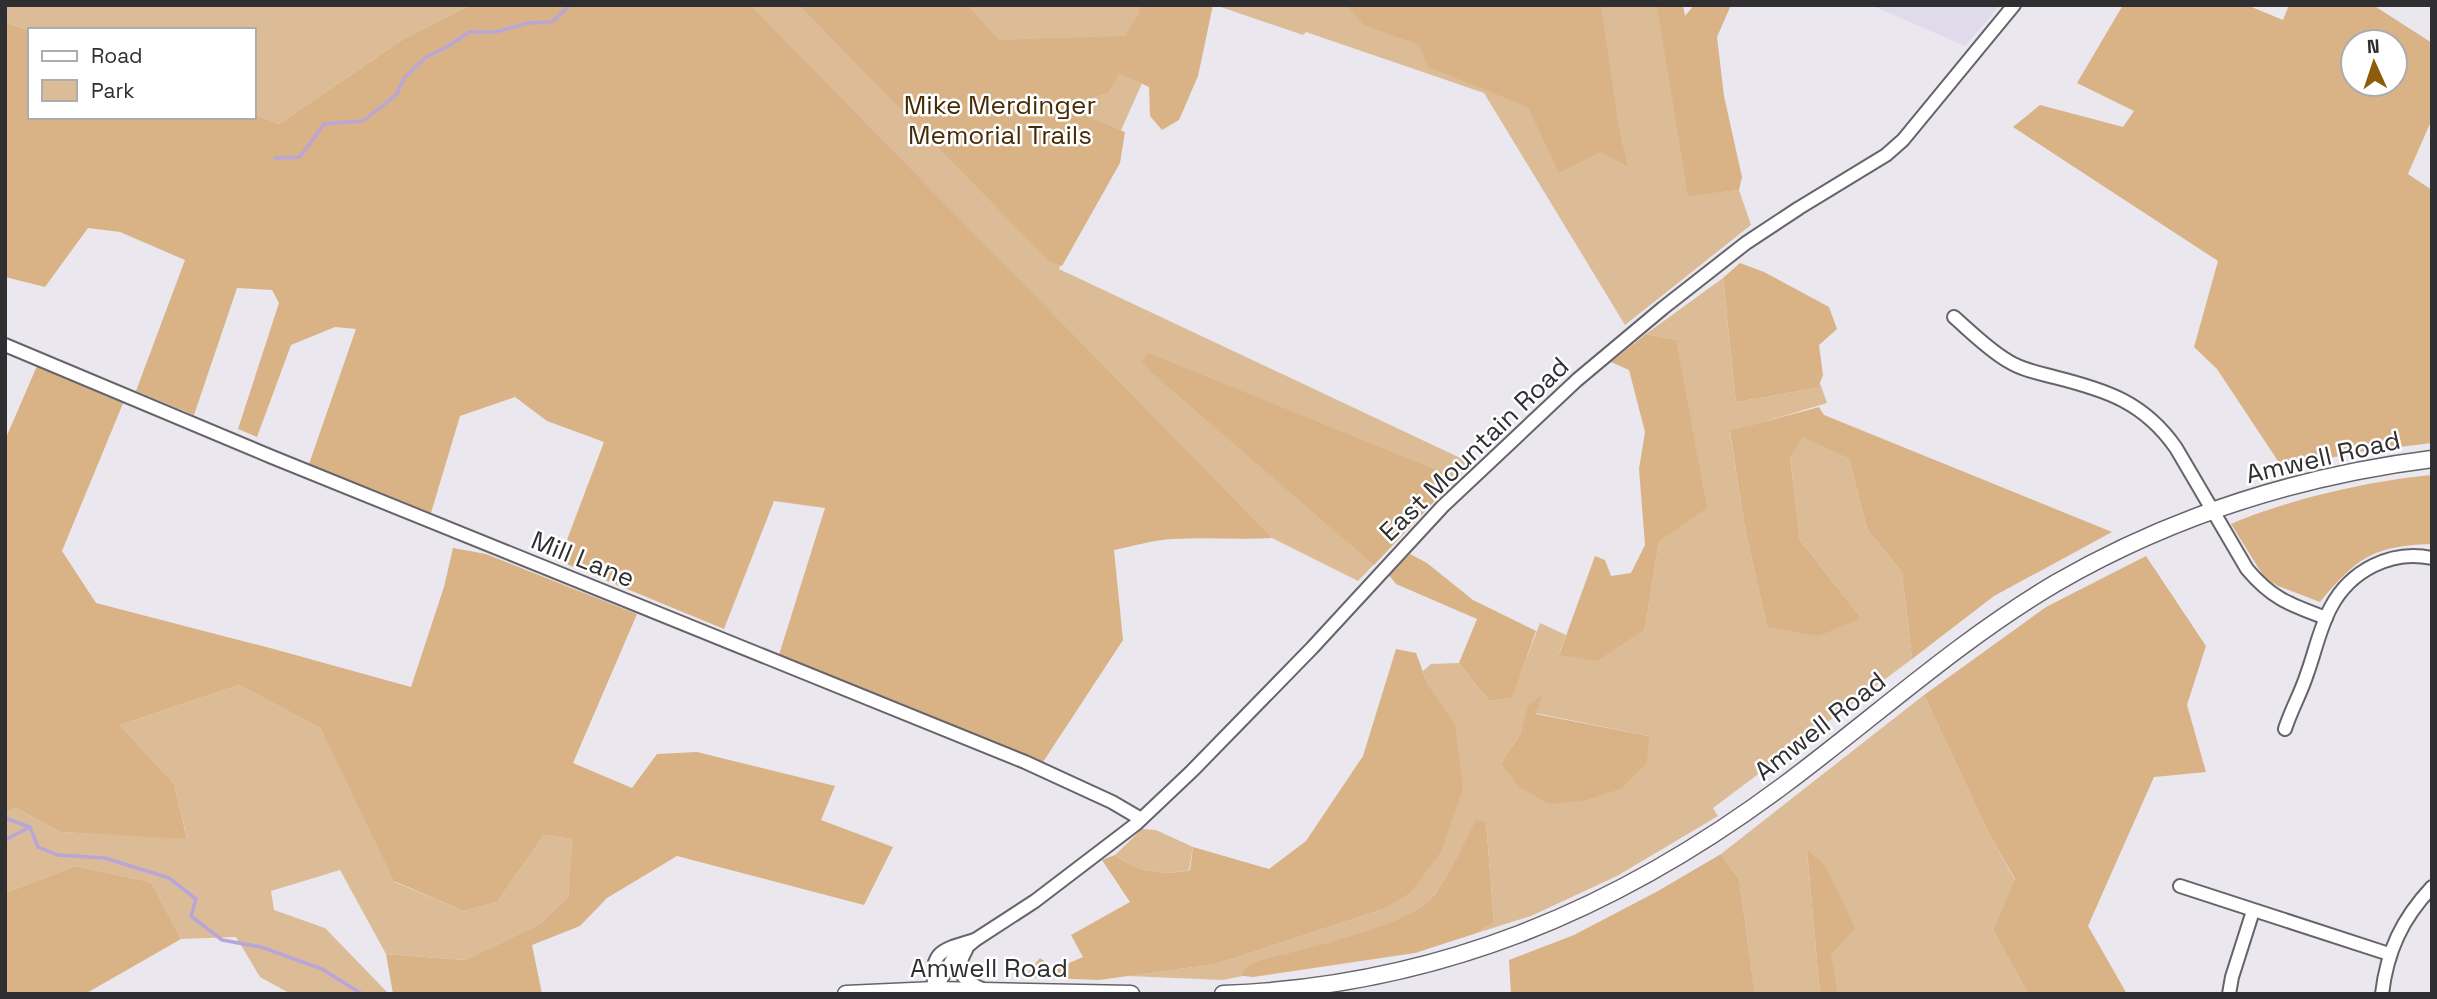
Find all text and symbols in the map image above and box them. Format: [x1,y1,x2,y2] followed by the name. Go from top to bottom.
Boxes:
[28,28,256,119] legend
[2339,28,2409,98] north arrow
[2366,34,2380,59] text: N
[91,42,143,69] text: Road
[91,77,135,104] text: Park
[904,88,1096,152] park label: Mike Merdinger Memorial Trails
[1372,350,1576,548] street label: East Mountain Road
[2242,423,2404,491] street label: Amwell Road
[526,523,640,595] street label: Mill Lane
[1747,664,1893,788] street label: Amwell Road
[910,951,1068,985] street label: Amwell Road

